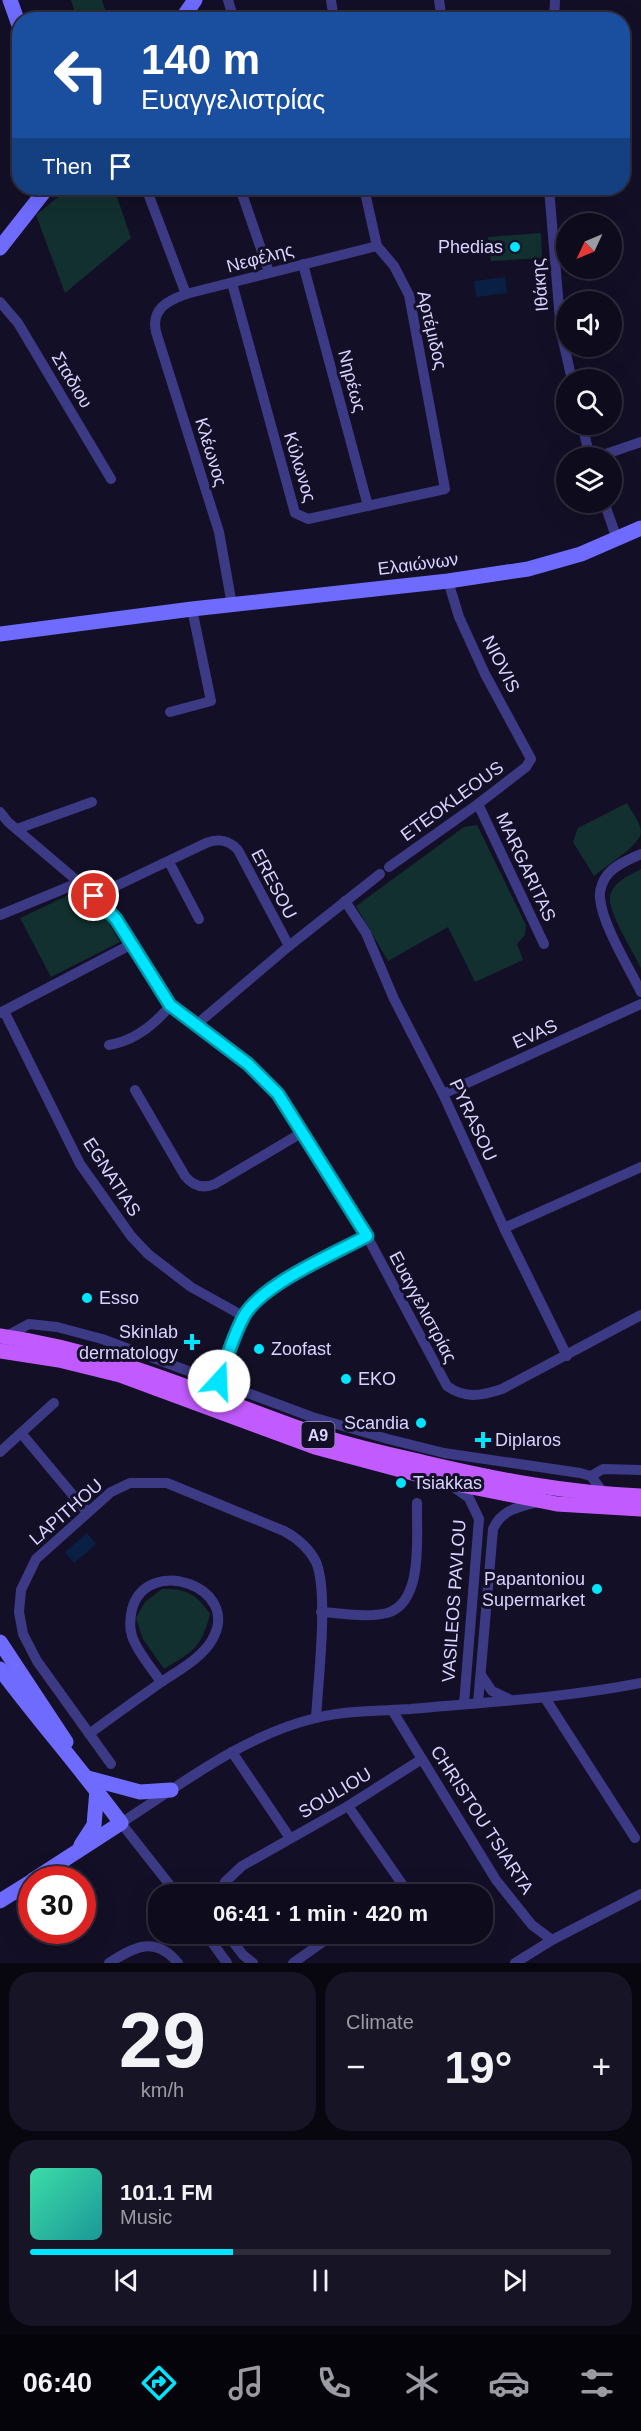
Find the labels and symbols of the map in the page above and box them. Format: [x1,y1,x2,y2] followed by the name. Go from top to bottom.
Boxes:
[556,213,622,279] north arrow
[438,237,503,257] place label: Phedias
[224,239,296,277] street label: Νεφέλης
[508,240,522,254] marker: Phedias
[528,257,552,312] street label: Ιθάκης
[413,289,451,372] street label: Αρτέμιδος
[334,347,370,415] street label: Νηρέως
[48,349,96,411] street label: Σταδιου
[191,415,231,489] street label: Κλέωνος
[280,429,320,505] street label: Κύλωνος
[376,549,460,579] street label: Ελαιώνων
[478,632,524,696] street label: NIOVIS
[397,757,507,845] street label: ETEOKLEOUS
[492,809,560,925] street label: MARGARITAS
[247,846,301,922] street label: ERESOU
[68,870,119,921] pin
[510,1015,560,1053] street label: EVAS
[445,1076,501,1164] street label: PYRASOU
[79,1134,145,1220] street label: EGNATIAS
[385,1248,461,1366] street label: Ευαγγελιστρίας
[99,1288,139,1308] place label: Esso
[80,1291,94,1305] marker: Esso
[79,1322,178,1363] place label: Skinlab dermatology
[183,1333,201,1351] marker: Skinlab dermatology
[271,1339,331,1359] place label: Zoofast
[252,1342,266,1356] marker: Zoofast
[187,1349,251,1413] position arrow
[358,1369,396,1389] place label: EKO
[339,1372,353,1386] marker: EKO
[344,1413,410,1433] place label: Scandia
[414,1416,428,1430] marker: Scandia
[302,1422,334,1448] road number: A9
[495,1430,561,1450] place label: Diplaros
[476,1433,490,1447] marker: Diplaros
[413,1473,482,1493] place label: Tsiakkas
[25,1475,107,1549] street label: LAPITHOU
[394,1476,408,1490] marker: Tsiakkas
[438,1519,470,1683] street label: VASILEOS PAVLOU
[482,1569,585,1610] place label: Papantoniou Supermarket
[590,1582,604,1596] marker: Papantoniou Supermarket
[427,1742,537,1898] street label: CHRISTOU TSIARTA
[295,1764,375,1822] street label: SOULIOU
[18,1866,96,1944] speed limit sign: 30

